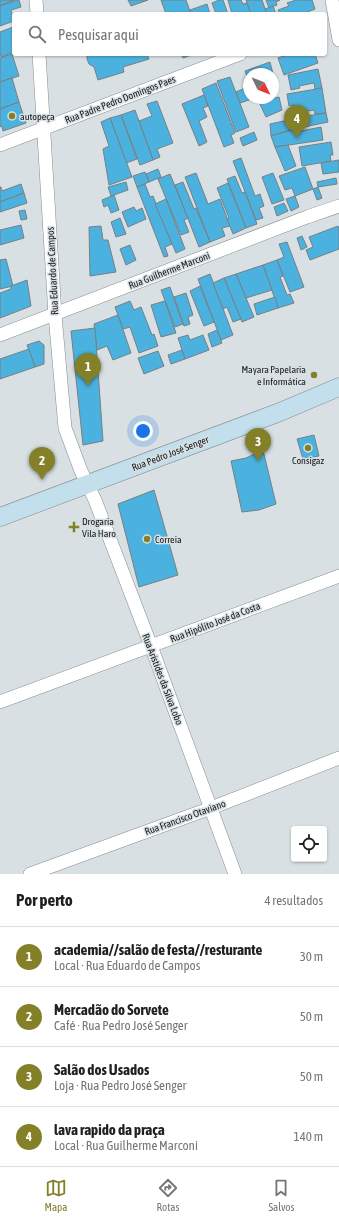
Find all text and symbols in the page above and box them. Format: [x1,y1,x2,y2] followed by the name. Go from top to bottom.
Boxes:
[12,12,327,56] search box
[26,23,48,45] icon: search
[58,26,139,43] text: Pesquisar aqui
[243,68,279,104] north arrow
[63,73,177,126] street label: Rua Padre Pedro Domingos Paes
[284,105,310,138] pin: 4
[7,111,17,121] marker: autopeça
[20,111,55,122] place label: autopeça
[45,226,60,315] street label: Rua Eduardo de Campos
[127,250,211,291] street label: Rua Guilherme Marconi
[75,353,101,386] pin: 1
[241,364,306,387] place label: Mayara Papelaria e Informática
[309,370,319,380] marker: Mayara Papelaria e Informática
[133,421,153,441] your location
[245,428,271,461] pin: 3
[130,433,211,473] street label: Rua Pedro José Senger
[303,443,313,453] marker: Consigaz
[29,447,55,480] pin: 2
[292,455,325,466] place label: Consigaz
[82,516,116,539] place label: Drogaria Vila Haro
[69,522,79,532] marker: Drogaria Vila Haro
[142,534,152,544] marker: Correia
[155,534,182,545] place label: Correia
[169,600,262,645] street label: Rua Hipólito José da Costa
[140,632,185,727] street label: Rua Aristides da Silva Lobo
[143,798,227,837] street label: Rua Francisco Otaviano
[291,826,327,862] map controls
[291,826,327,862] button: locate
[16,890,73,910] text: Por perto
[264,893,323,908] text: 4 resultados
[54,941,262,958] text: academia//salão de festa//resturante
[26,949,32,964] text: 1
[300,949,323,964] text: 30 m
[54,958,200,973] text: Local · Rua Eduardo de Campos
[54,1001,169,1018] text: Mercadão do Sorvete
[26,1009,32,1024] text: 2
[300,1009,323,1024] text: 50 m
[54,1018,188,1033] text: Café · Rua Pedro José Senger
[54,1061,149,1078] text: Salão dos Usados
[26,1069,32,1084] text: 3
[300,1069,323,1084] text: 50 m
[54,1078,186,1093] text: Loja · Rua Pedro José Senger
[54,1121,165,1138] text: lava rapido da praça
[26,1129,32,1144] text: 4
[294,1129,323,1144] text: 140 m
[54,1138,198,1153] text: Local · Rua Guilherme Marconi
[45,1177,67,1213] tab: Mapa
[156,1177,179,1213] tab: Rotas
[268,1177,294,1213] tab: Salvos

